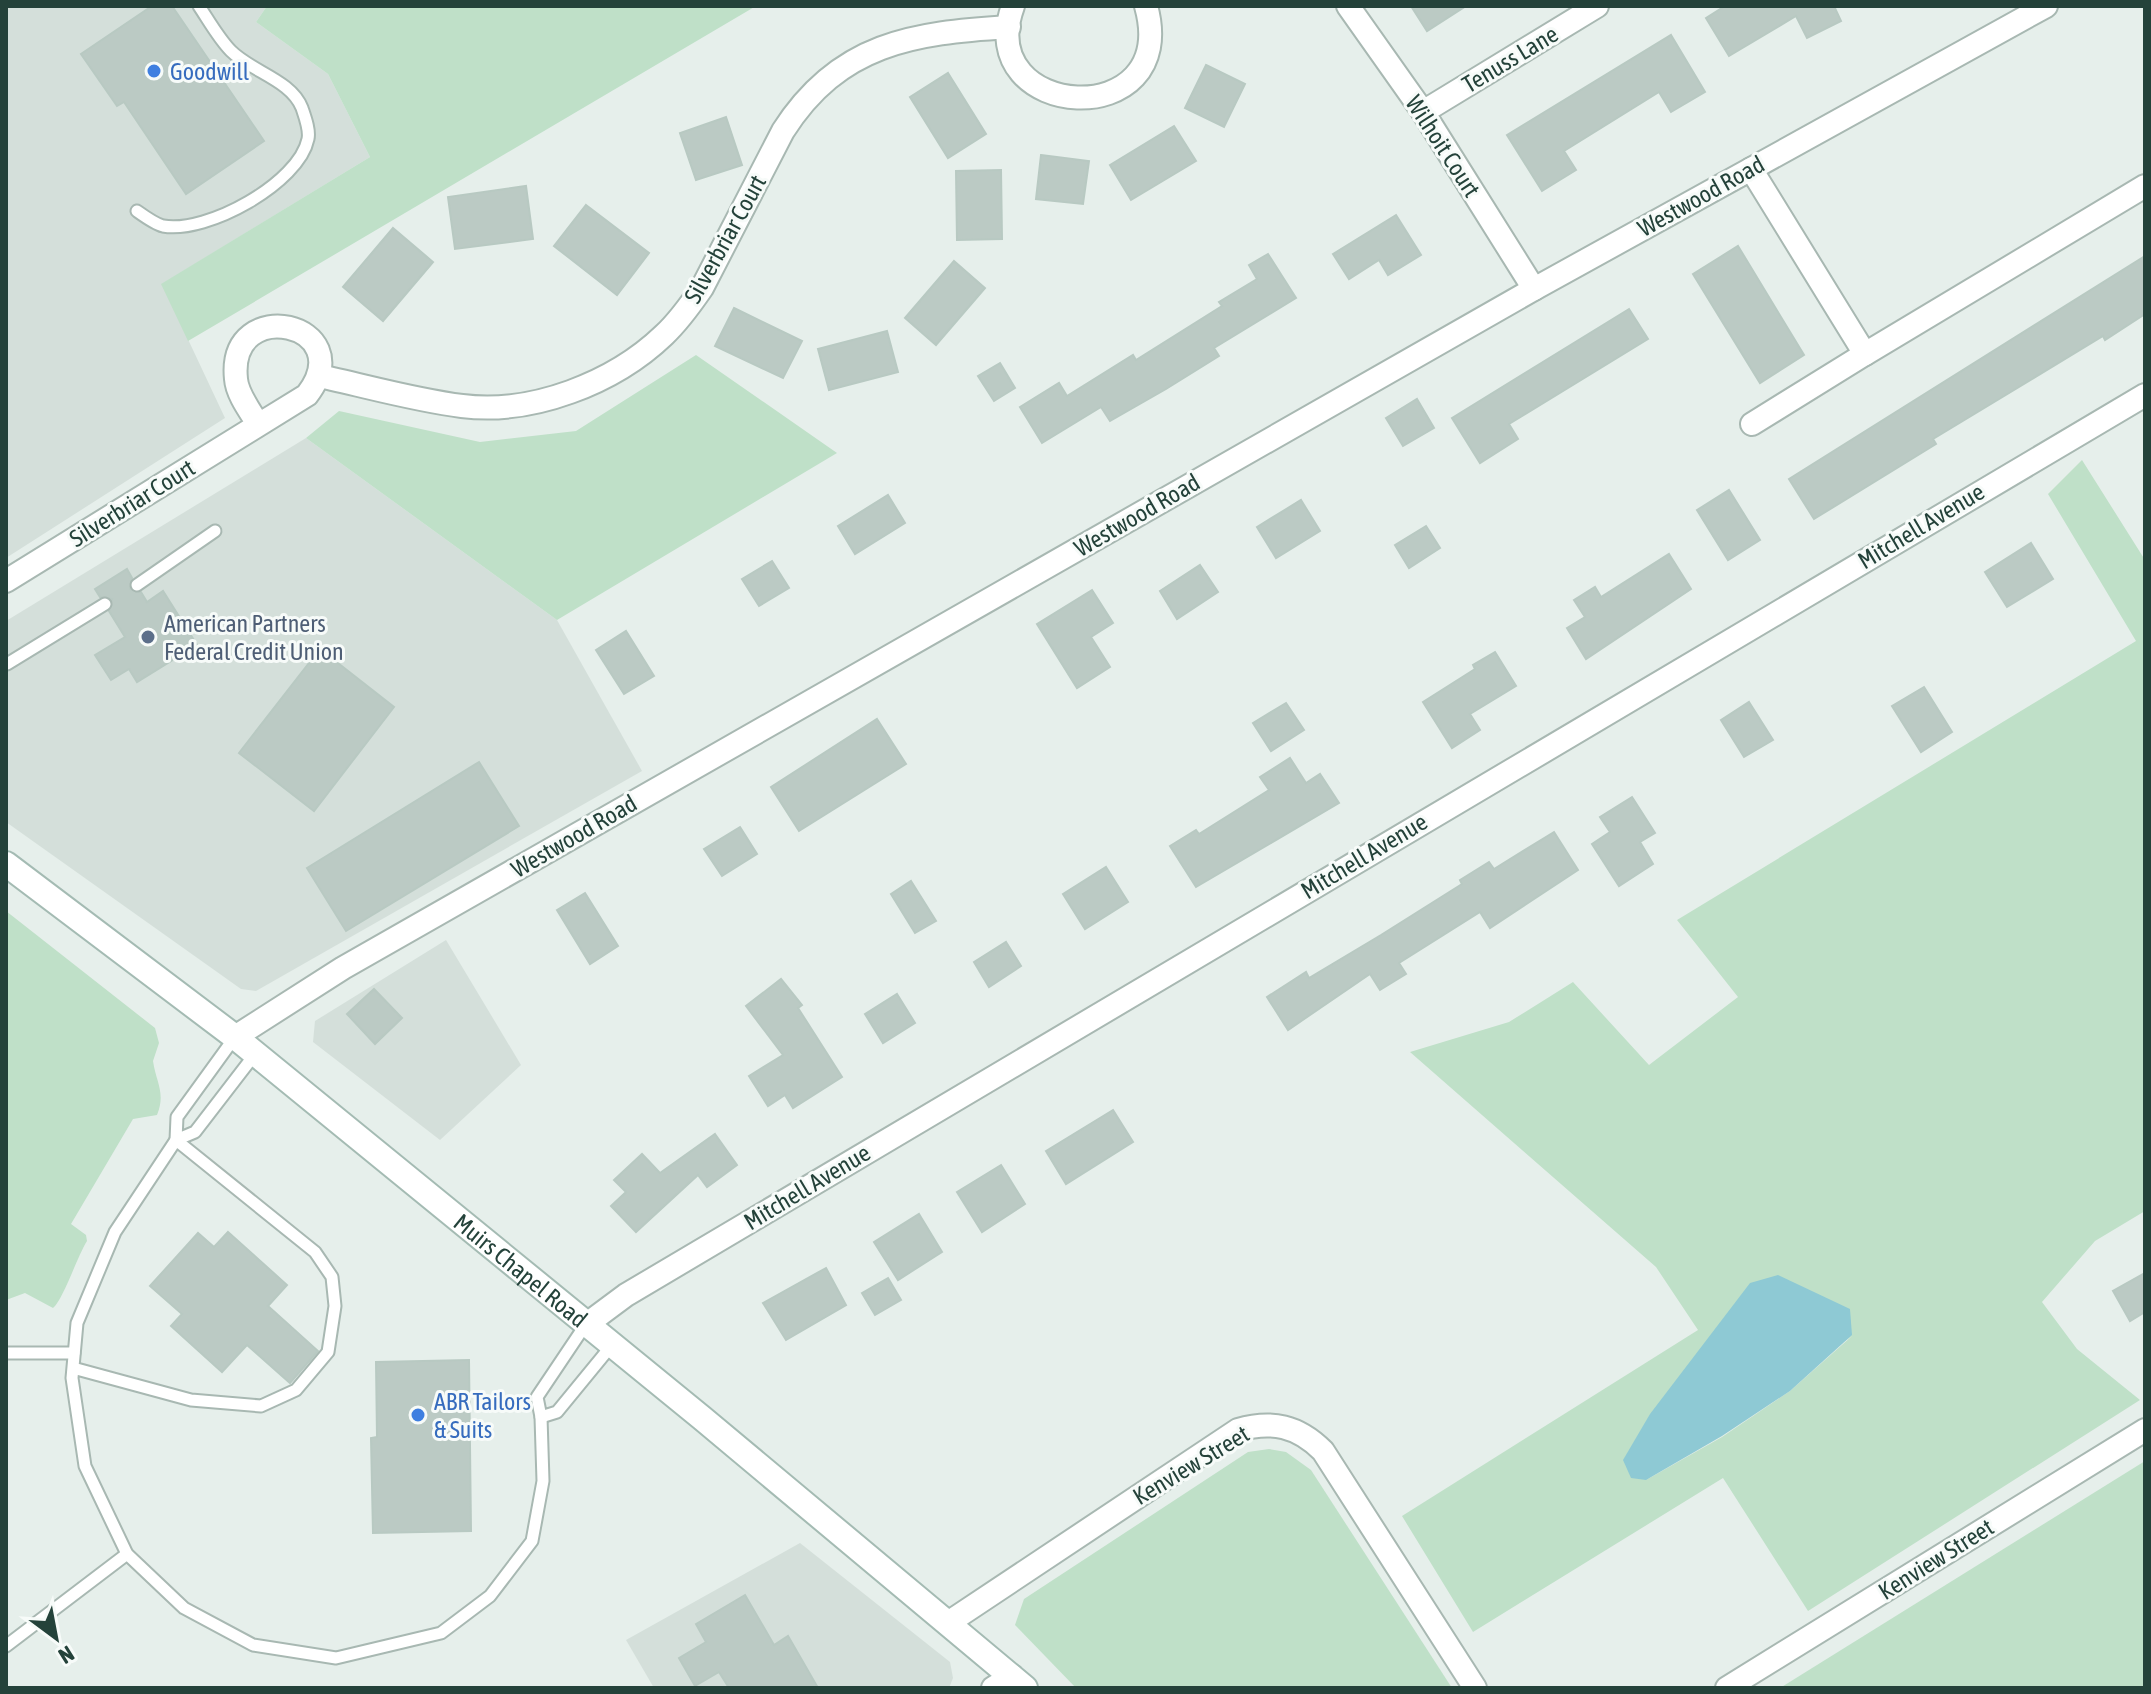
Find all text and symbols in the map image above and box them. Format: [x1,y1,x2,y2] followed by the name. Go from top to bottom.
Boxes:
[1457,20,1563,98] street label: Tenuss Lane
[170,58,250,85] place label: Goodwill
[145,62,163,80] marker: Goodwill
[1400,90,1486,202] street label: Wilhoit Court
[1633,150,1769,242] street label: Westwood Road
[679,170,771,308] street label: Silverbriar Court
[65,454,200,552] street label: Silverbriar Court
[1070,468,1204,562] street label: Westwood Road
[1853,478,1989,574] street label: Mitchell Avenue
[164,610,344,665] place label: American Partners Federal Credit Union
[139,628,157,646] marker: American Partners Federal Credit Union
[507,789,641,883] street label: Westwood Road
[1296,808,1432,904] street label: Mitchell Avenue
[739,1139,875,1235] street label: Mitchell Avenue
[449,1208,593,1332] street label: Muirs Chapel Road
[434,1388,531,1443] place label: ABR Tailors & Suits
[409,1406,427,1424] marker: ABR Tailors & Suits
[1128,1420,1254,1510] street label: Kenview Street
[1874,1513,1998,1605] street label: Kenview Street
[16,1598,96,1678] north arrow
[54,1640,79,1669] text: N

